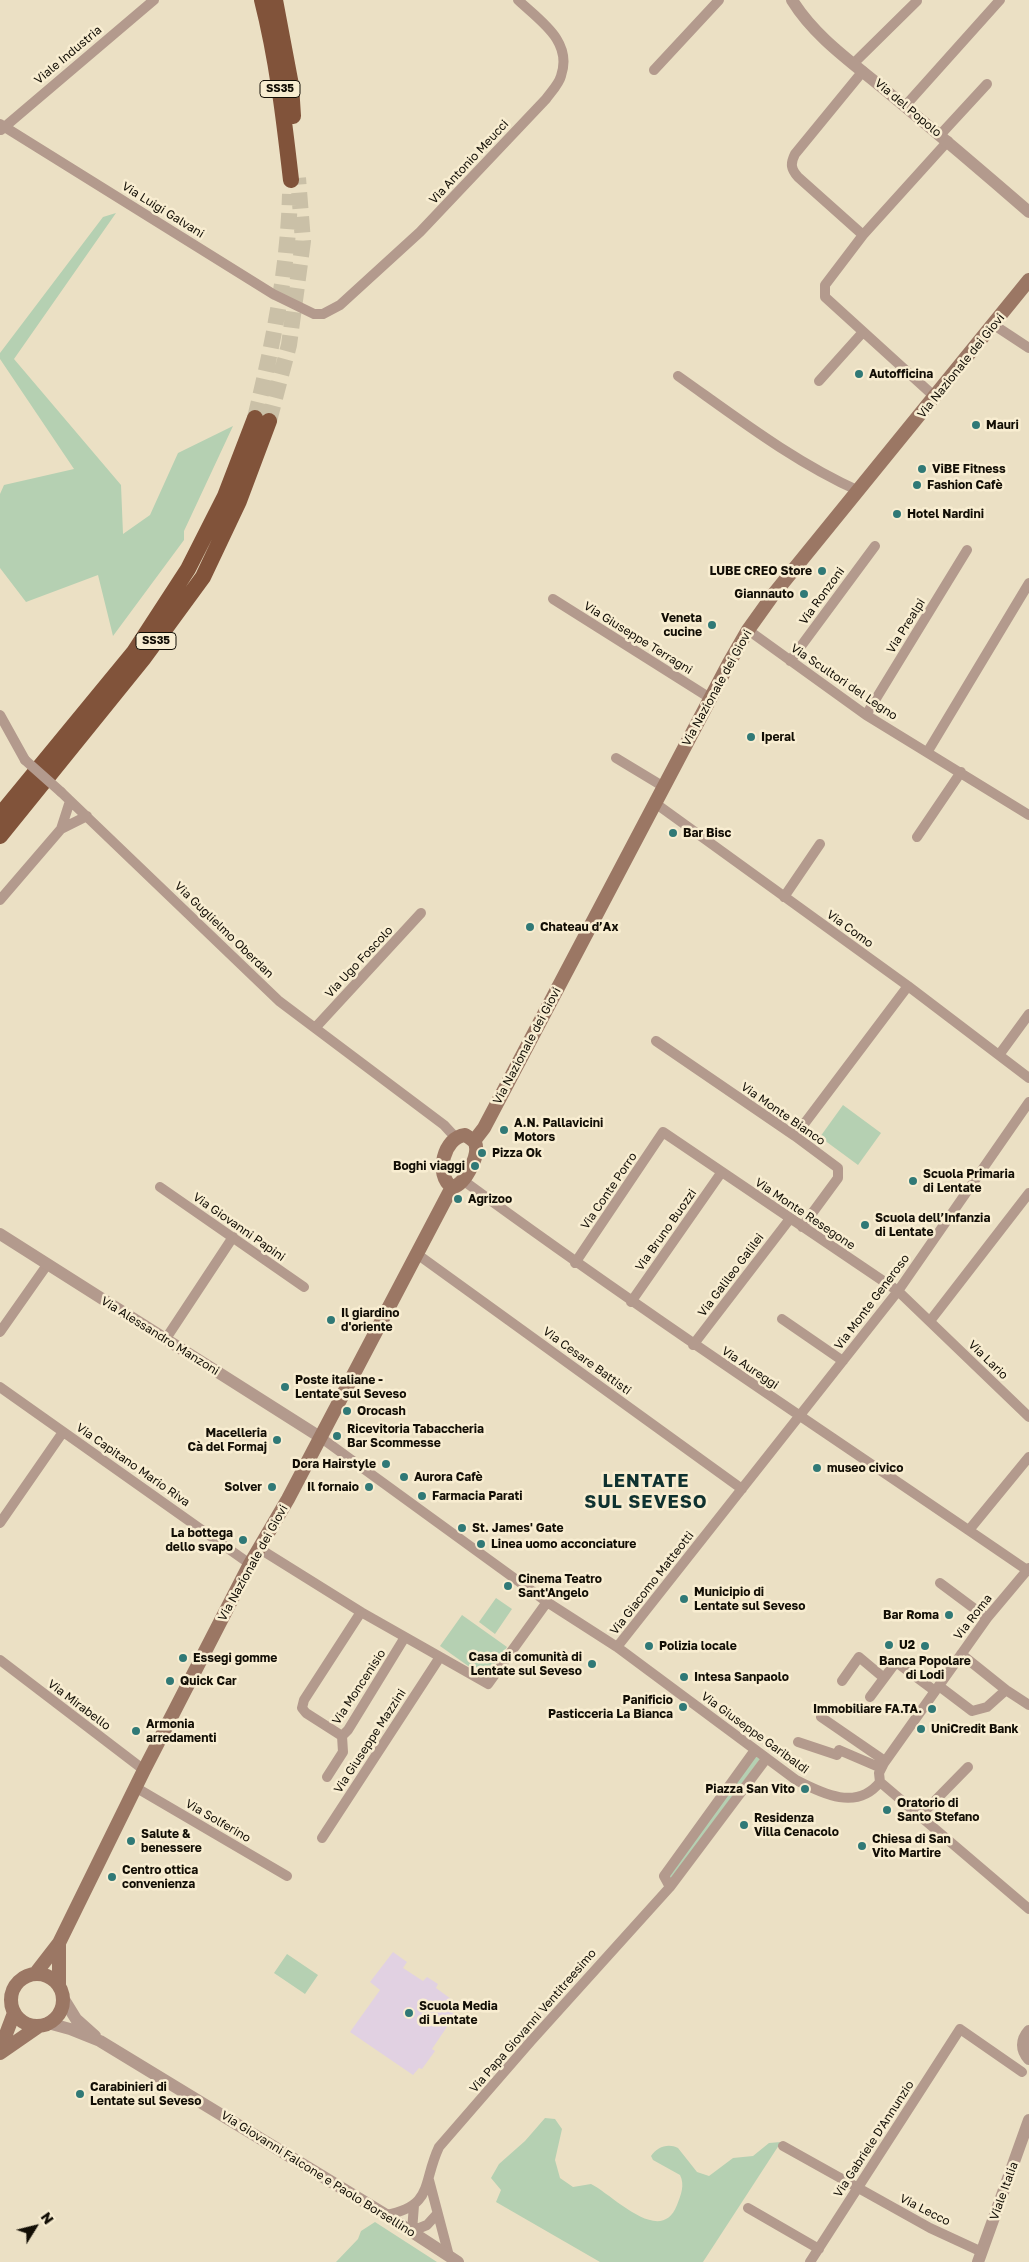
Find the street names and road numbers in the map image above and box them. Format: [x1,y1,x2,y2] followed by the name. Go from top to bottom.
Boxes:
[31,23,105,87] street label: Viale Industria
[872,76,944,140] street label: Via del Popolo
[260,80,300,98] road number: SS35
[426,117,512,207] street label: Via Antonio Meucci
[119,179,207,241] street label: Via Luigi Galvani
[914,311,1008,421] street label: Via Nazionale dei Giovi
[796,564,848,628] street label: Via Ronzoni
[884,596,928,656] street label: Via Prealpi
[581,599,695,677] street label: Via Giuseppe Terragni
[679,627,755,749] street label: Via Nazionale dei Giovi
[136,632,176,649] road number: SS35
[788,641,900,723] street label: Via Scultori del Legno
[171,879,277,981] street label: Via Guglielmo Oberdan
[824,907,876,951] street label: Via Como
[322,923,396,1001] street label: Via Ugo Foscolo
[490,985,564,1107] street label: Via Nazionale dei Giovi
[738,1080,828,1148] street label: Via Monte Bianco
[578,1150,640,1232] street label: Via Conte Porro
[752,1175,858,1253] street label: Via Monte Resegone
[632,1186,700,1274] street label: Via Bruno Buozzi
[190,1190,288,1264] street label: Via Giovanni Papini
[695,1231,767,1319] street label: Via Galileo Galilei
[831,1251,913,1353] street label: Via Monte Generoso
[98,1294,222,1378] street label: Via Alessandro Manzoni
[540,1324,634,1398] street label: Via Cesare Battisti
[965,1337,1011,1383] street label: Via Lario
[719,1344,781,1392] street label: Via Aureggi
[73,1420,193,1510] street label: Via Capitano Mario Riva
[215,1502,291,1624] street label: Via Nazionale dei Giovi
[607,1528,697,1638] street label: Via Giacomo Matteotti
[951,1591,995,1643] street label: Via Roma
[329,1647,389,1727] street label: Via Moncenisio
[45,1677,113,1733] street label: Via Mirabello
[331,1686,409,1796] street label: Via Giuseppe Mazzini
[698,1689,812,1777] street label: Via Giuseppe Garibaldi
[183,1796,253,1846] street label: Via Solferino
[467,1946,599,2096] street label: Via Papa Giovanni Ventitreesimo
[831,2078,917,2200] street label: Via Gabriele D'Annunzio
[218,2108,418,2240] street label: Via Giovanni Falcone e Paolo Borsellino
[987,2160,1021,2222] street label: Viale Italia
[897,2191,953,2229] street label: Via Lecco

